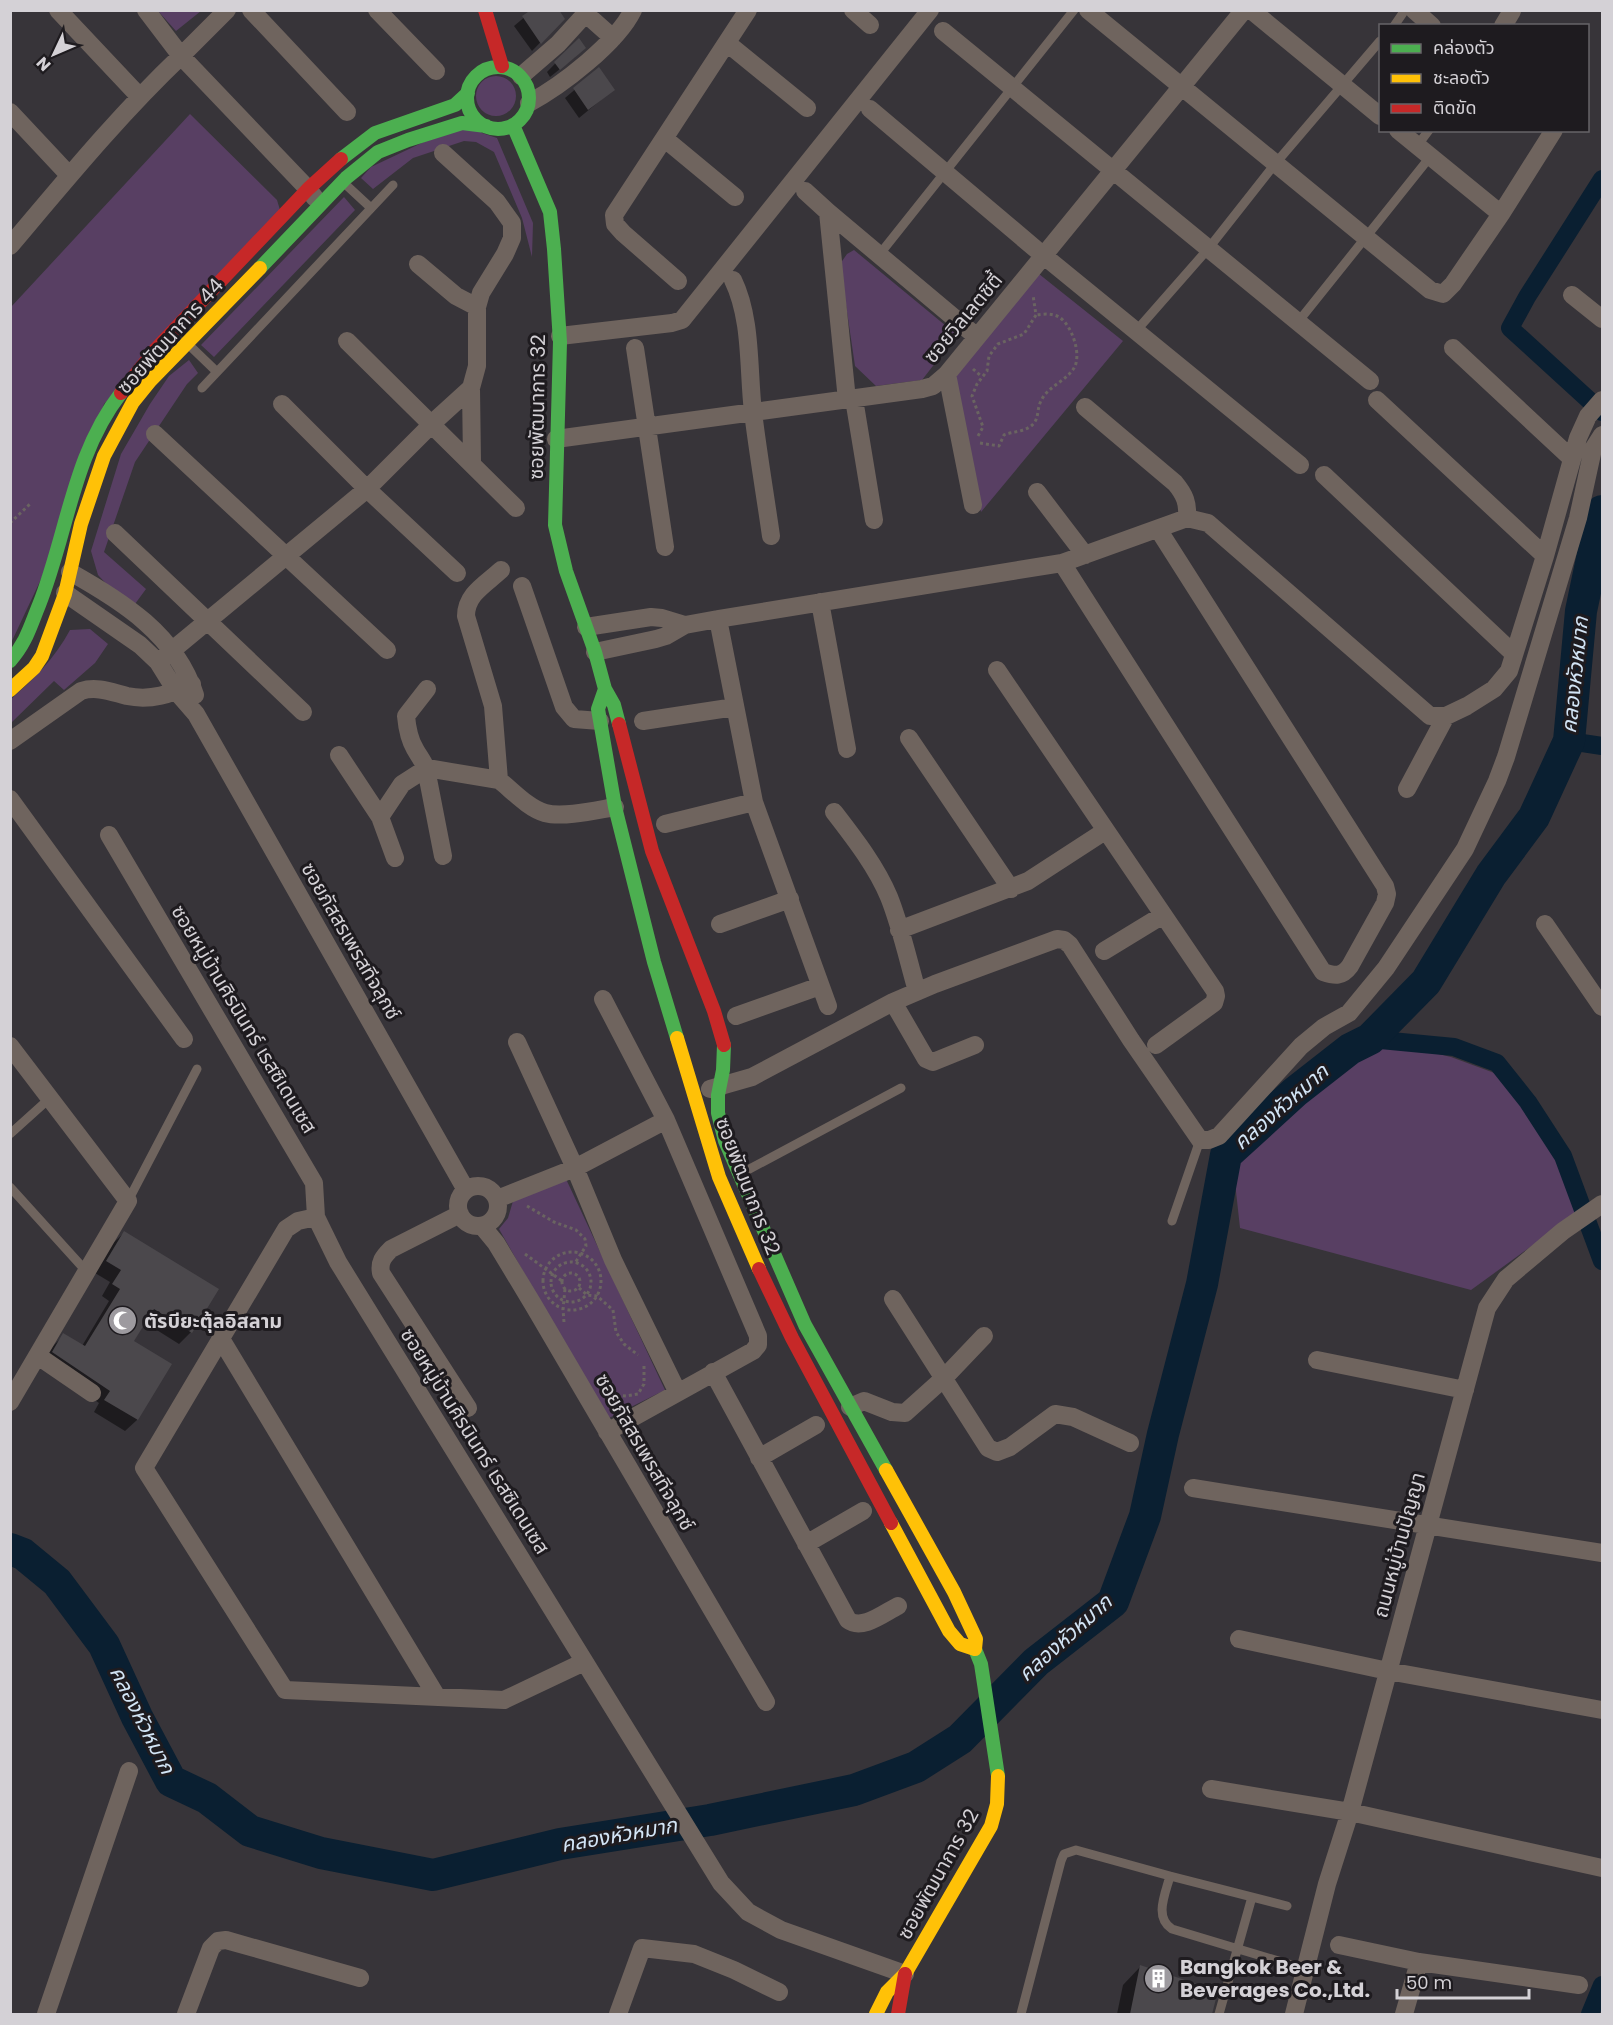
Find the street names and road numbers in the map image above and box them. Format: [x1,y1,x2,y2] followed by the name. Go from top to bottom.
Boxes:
[917,267,1009,369] street label: ซอยวิลเลตซิตี้
[110,272,230,400] street label: ซอยพัฒนาการ 44
[522,334,552,480] street label: ซอยพัฒนาการ 32
[295,857,408,1025] street label: ซอยภัสสรเพรสทีจลุกซ์
[165,900,323,1138] street label: ซอยหมู่บ้านศิรนินทร์ เรสซิเดนเซส
[709,1113,787,1259] street label: ซอยพัฒนาการ 32
[394,1323,556,1559] street label: ซอยหมู่บ้านศิรนินทร์ เรสซิเดนเซส
[589,1368,702,1536] street label: ซอยภัสสรเพรสทีจลุกซ์
[1366,1469,1432,1621] street label: ถนนหมู่บ้านปัญญา
[891,1804,985,1944] street label: ซอยพัฒนาการ 32

